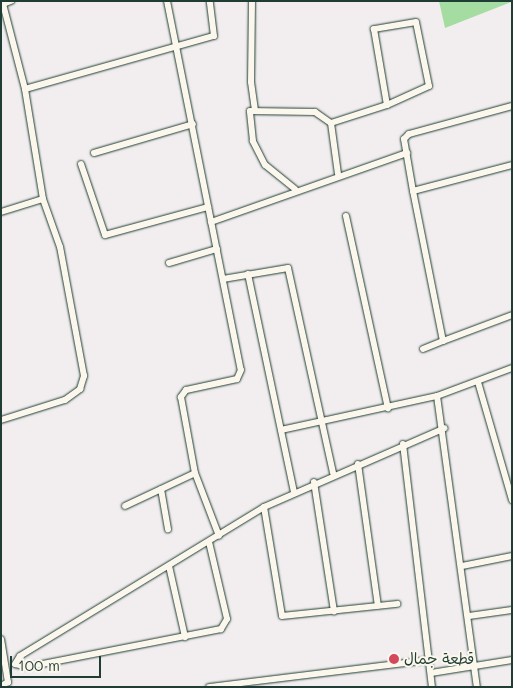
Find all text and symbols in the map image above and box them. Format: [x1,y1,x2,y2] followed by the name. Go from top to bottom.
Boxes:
[12,646,104,678] scale bar
[404,650,474,668] place label: قطعة جمال
[388,653,400,665] marker: قطعة جمال
[18,655,60,675] text: 100 m

